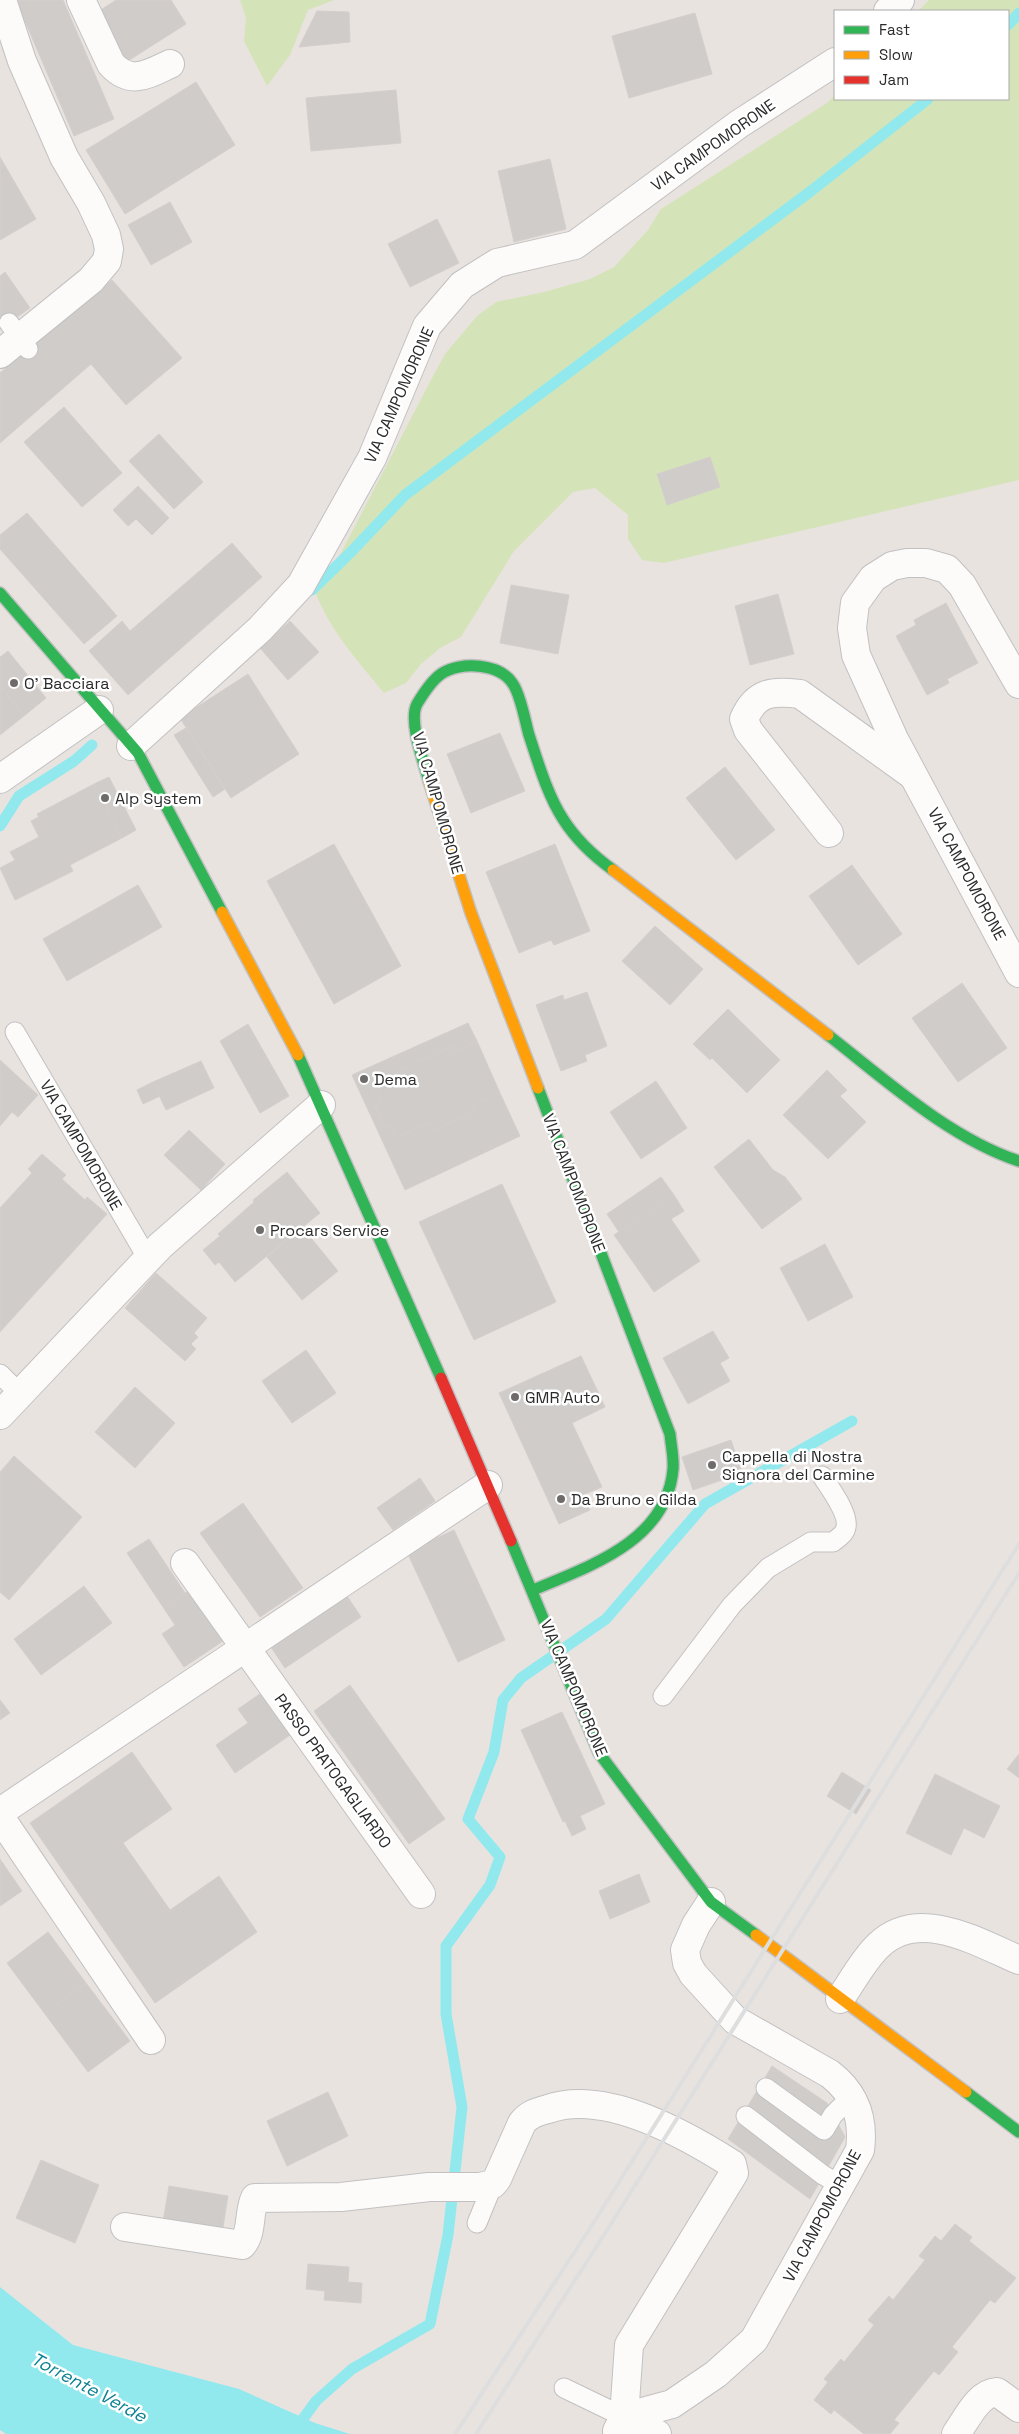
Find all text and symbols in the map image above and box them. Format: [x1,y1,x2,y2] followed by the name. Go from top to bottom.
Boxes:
[834,10,1009,100] legend
[879,20,910,39] text: Fast
[879,45,913,64] text: Slow
[879,70,909,89] text: Jam
[647,94,779,196] street label: VIA CAMPOMORONE
[359,324,439,466] street label: VIA CAMPOMORONE
[24,673,109,694] place label: O' Bacciara
[8,677,20,689] marker: O' Bacciara
[408,729,468,877] street label: VIA CAMPOMORONE
[115,788,202,809] place label: Alp System
[99,792,111,804] marker: Alp System
[923,804,1011,944] street label: VIA CAMPOMORONE
[374,1069,417,1090] place label: Dema
[358,1073,370,1085] marker: Dema
[35,1076,127,1214] street label: VIA CAMPOMORONE
[538,1111,610,1255] street label: VIA CAMPOMORONE
[270,1220,389,1241] place label: Procars Service
[254,1224,266,1236] marker: Procars Service
[525,1387,600,1408] place label: GMR Auto
[509,1391,521,1403] marker: GMR Auto
[722,1446,875,1485] place label: Cappella di Nostra Signora del Carmine
[706,1459,718,1471] marker: Cappella di Nostra Signora del Carmine
[571,1489,697,1510] place label: Da Bruno e Gilda
[555,1493,567,1505] marker: Da Bruno e Gilda
[536,1616,612,1760] street label: VIA CAMPOMORONE
[270,1689,396,1853] street label: PASSO PRATOGAGLIARDO
[778,2146,866,2286] street label: VIA CAMPOMORONE
[27,2347,152,2428] water label: Torrente Verde

